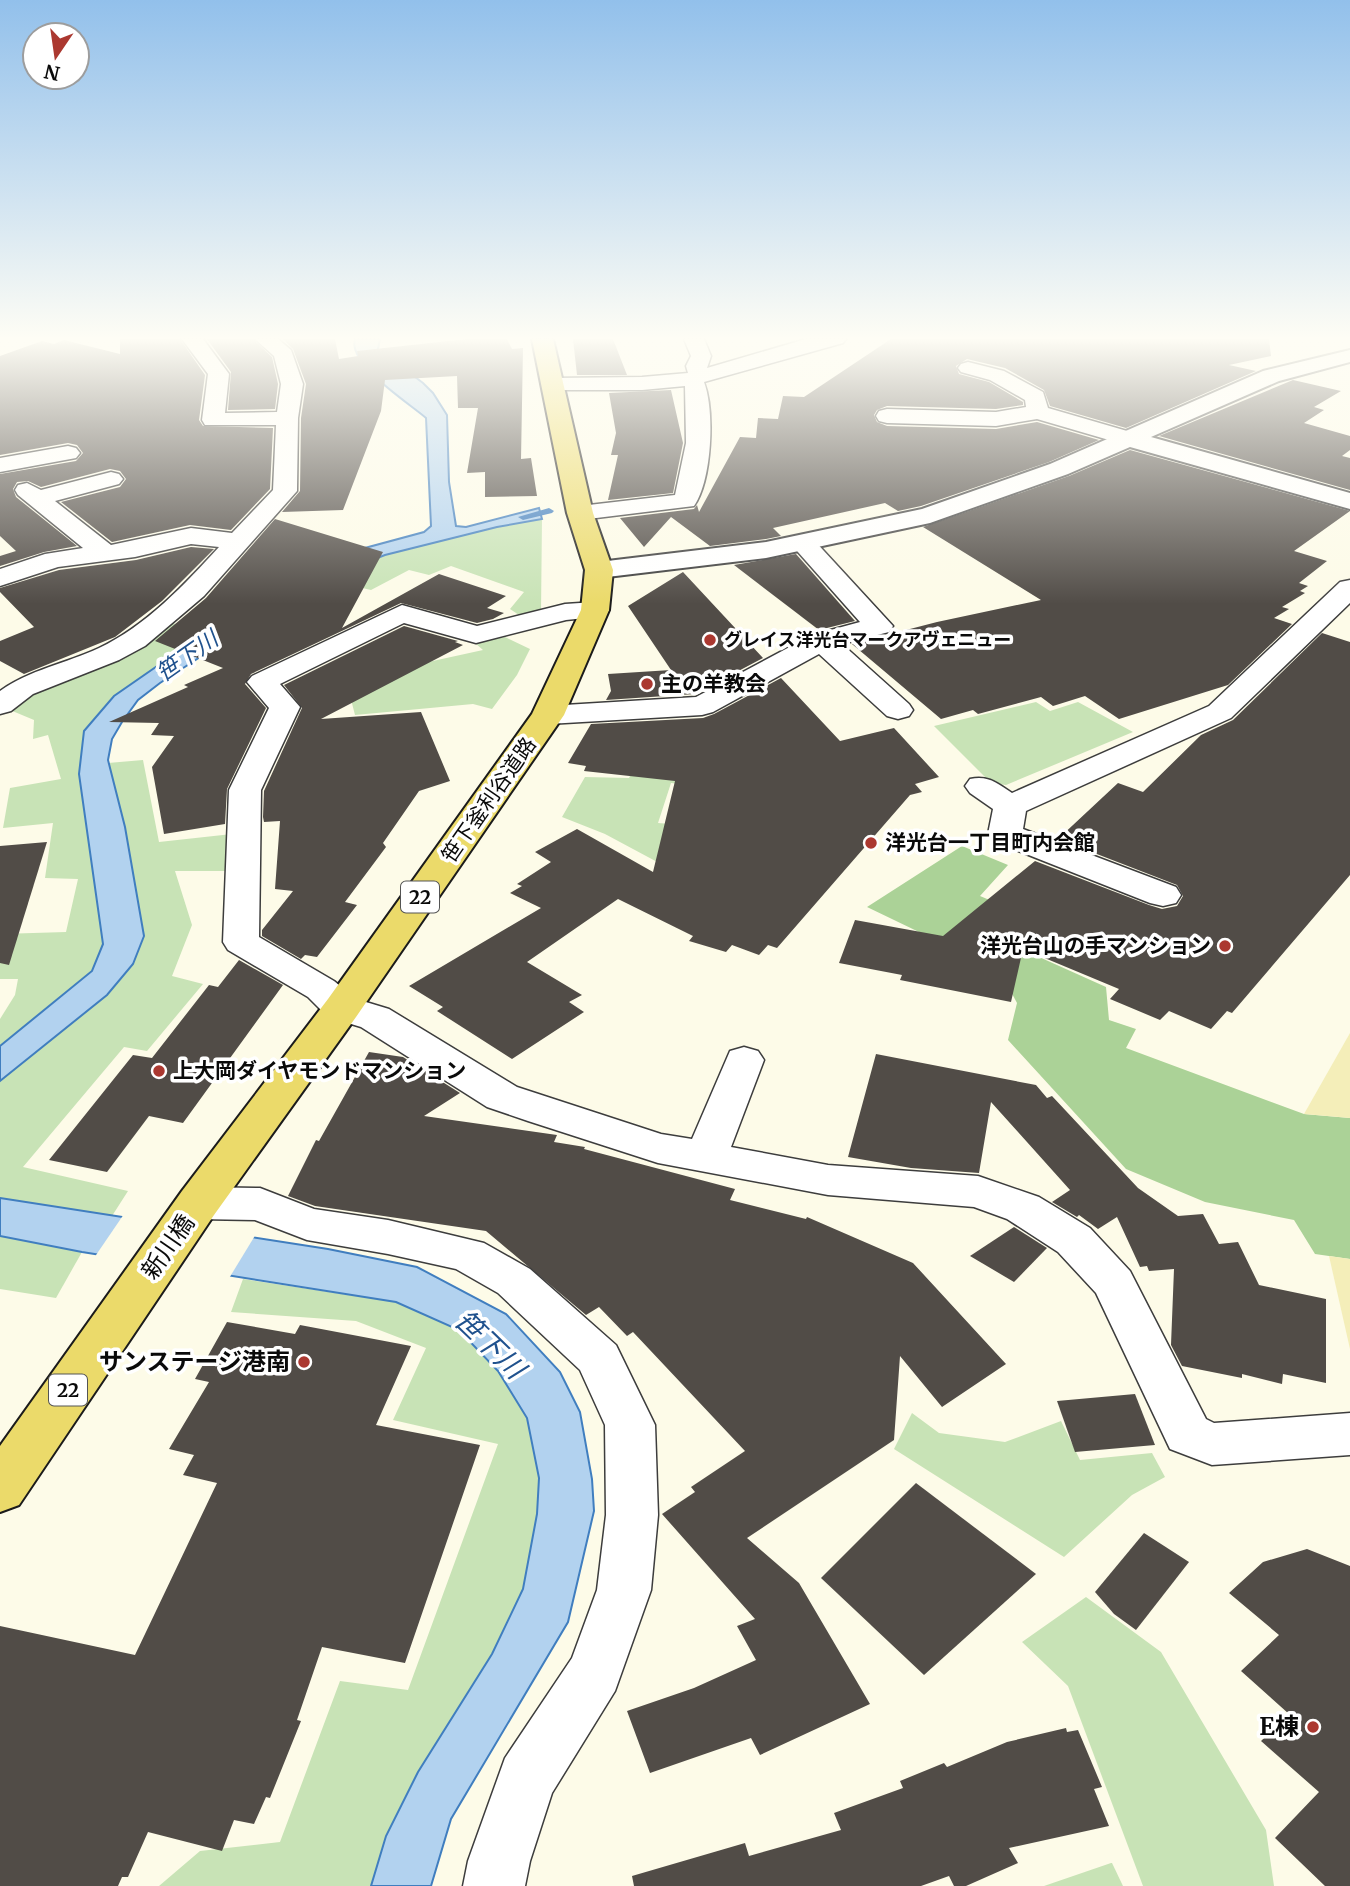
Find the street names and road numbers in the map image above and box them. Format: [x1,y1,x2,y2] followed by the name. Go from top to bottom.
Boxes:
[435,732,542,868] street label: 笹下釜利谷道路
[401,882,439,912] road number: 22
[134,1208,201,1285] street label: 新川橋
[49,1374,87,1406] road number: 22

